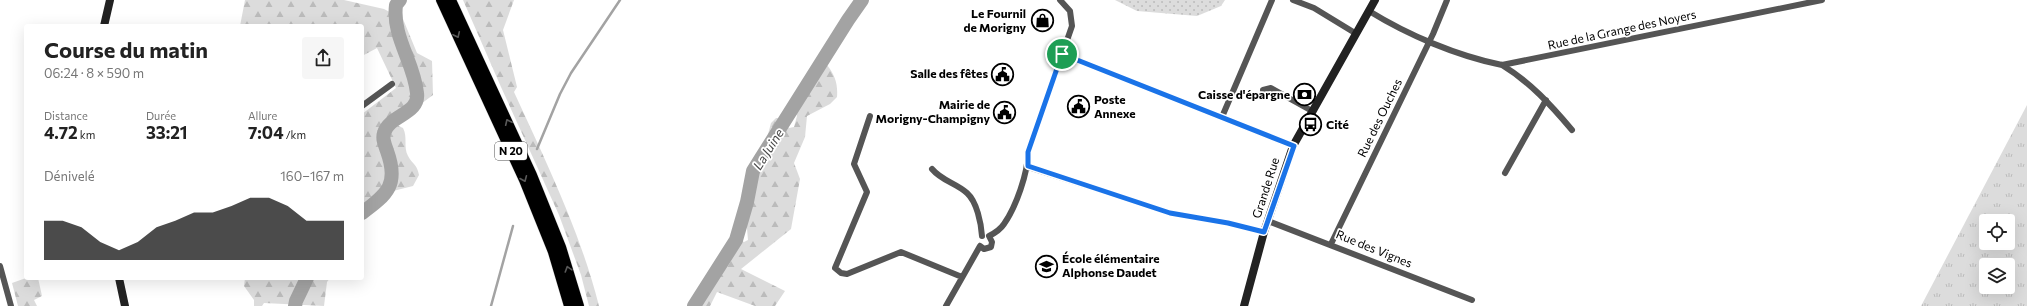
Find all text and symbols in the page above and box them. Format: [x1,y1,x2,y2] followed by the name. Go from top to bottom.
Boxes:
[963,6,1026,34] place label: Le Fournil de Morigny
[1546,6,1697,52] street label: Rue de la Grange des Noyers
[1029,8,1055,34] shop icon: Le Fournil de Morigny
[452,31,460,39] one-way arrow
[44,36,208,63] text: Course du matin
[302,37,344,79] button: share
[1045,37,1079,71] pin
[1051,43,1073,65] icon: arrive
[990,61,1016,87] public building icon: Salle des fêtes
[44,65,144,81] text: 06:24 · 8 × 590 m
[910,66,988,80] place label: Salle des fêtes
[1354,76,1404,159] street label: Rue des Ouches
[1292,82,1318,108] bank icon: Caisse d'épargne
[1198,87,1290,101] place label: Caisse d'épargne
[1094,92,1136,120] place label: Poste Annexe
[1066,94,1092,120] public building icon: Poste Annexe
[876,97,990,125] place label: Mairie de Morigny-Champigny
[992,99,1018,125] public building icon: Mairie de Morigny-Champigny
[44,109,88,122] text: Distance
[146,109,176,122] text: Durée
[248,109,277,122] text: Allure
[1297,112,1323,138] bus stop icon: Cité
[1326,117,1349,131] place label: Cité
[505,119,513,127] one-way arrow
[44,122,78,143] text: 4.72
[146,122,188,143] text: 33:21
[248,122,284,143] text: 7:04
[749,125,787,173] water label: La Juine
[78,128,95,141] text: km
[284,128,306,141] text: /km
[495,142,527,160] road number: N 20
[1249,155,1281,220] street label: Grande Rue
[44,168,95,184] text: Dénivelé
[280,168,344,184] text: 160–167 m
[519,174,527,182] one-way arrow
[1979,214,2015,294] map controls
[1979,214,2015,250] button: locate
[1334,226,1414,270] street label: Rue des Vignes
[1062,251,1160,279] place label: École élémentaire Alphonse Daudet
[1033,253,1059,279] school or university icon: École élémentaire Alphonse Daudet
[1979,258,2015,294] button: layers
[564,265,572,272] one-way arrow

